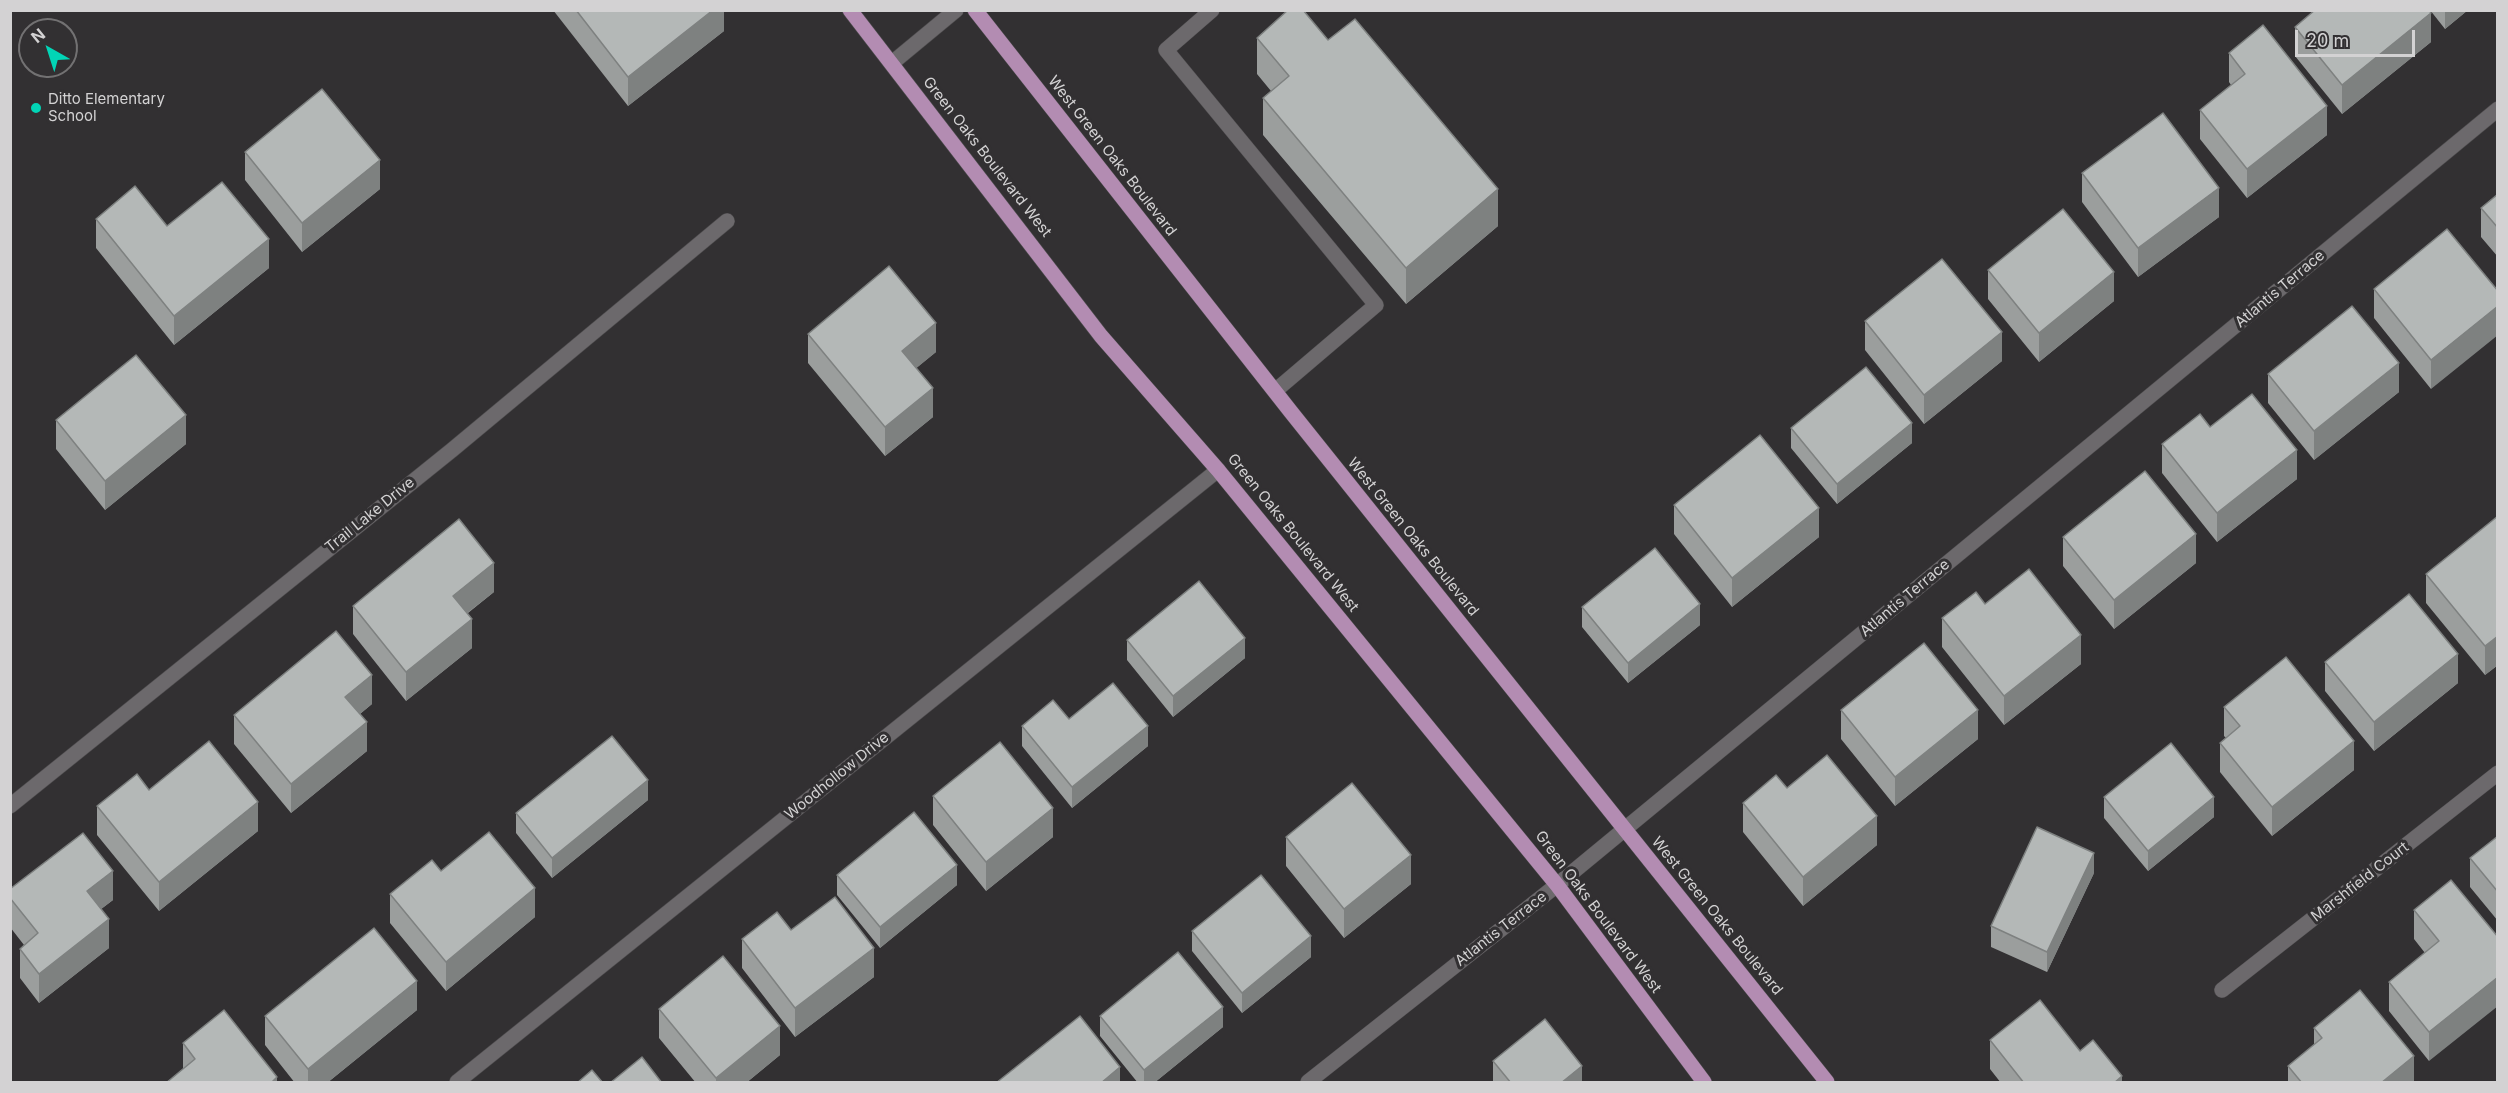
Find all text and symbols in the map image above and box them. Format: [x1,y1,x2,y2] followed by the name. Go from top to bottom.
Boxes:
[18,18,78,78] north arrow
[2298,18,2418,56] scale bar
[27,24,49,47] text: N
[2306,30,2349,51] text: 20 m
[1044,72,1180,240] street label: West Green Oaks Boulevard
[919,73,1055,241] street label: Green Oaks Boulevard West
[48,90,165,125] place label: Ditto Elementary School
[29,101,43,115] marker: Ditto Elementary School
[2232,246,2328,332] street label: Atlantis Terrace
[1224,450,1362,616] street label: Green Oaks Boulevard West
[1344,454,1482,620] street label: West Green Oaks Boulevard
[322,474,418,556] street label: Trail Lake Drive
[1857,555,1953,641] street label: Atlantis Terrace
[781,728,893,824] street label: Woodhollow Drive
[1531,827,1665,997] street label: Green Oaks Boulevard West
[1648,833,1786,999] street label: West Green Oaks Boulevard
[2308,838,2412,926] street label: Marshfield Court
[1452,888,1550,970] street label: Atlantis Terrace

